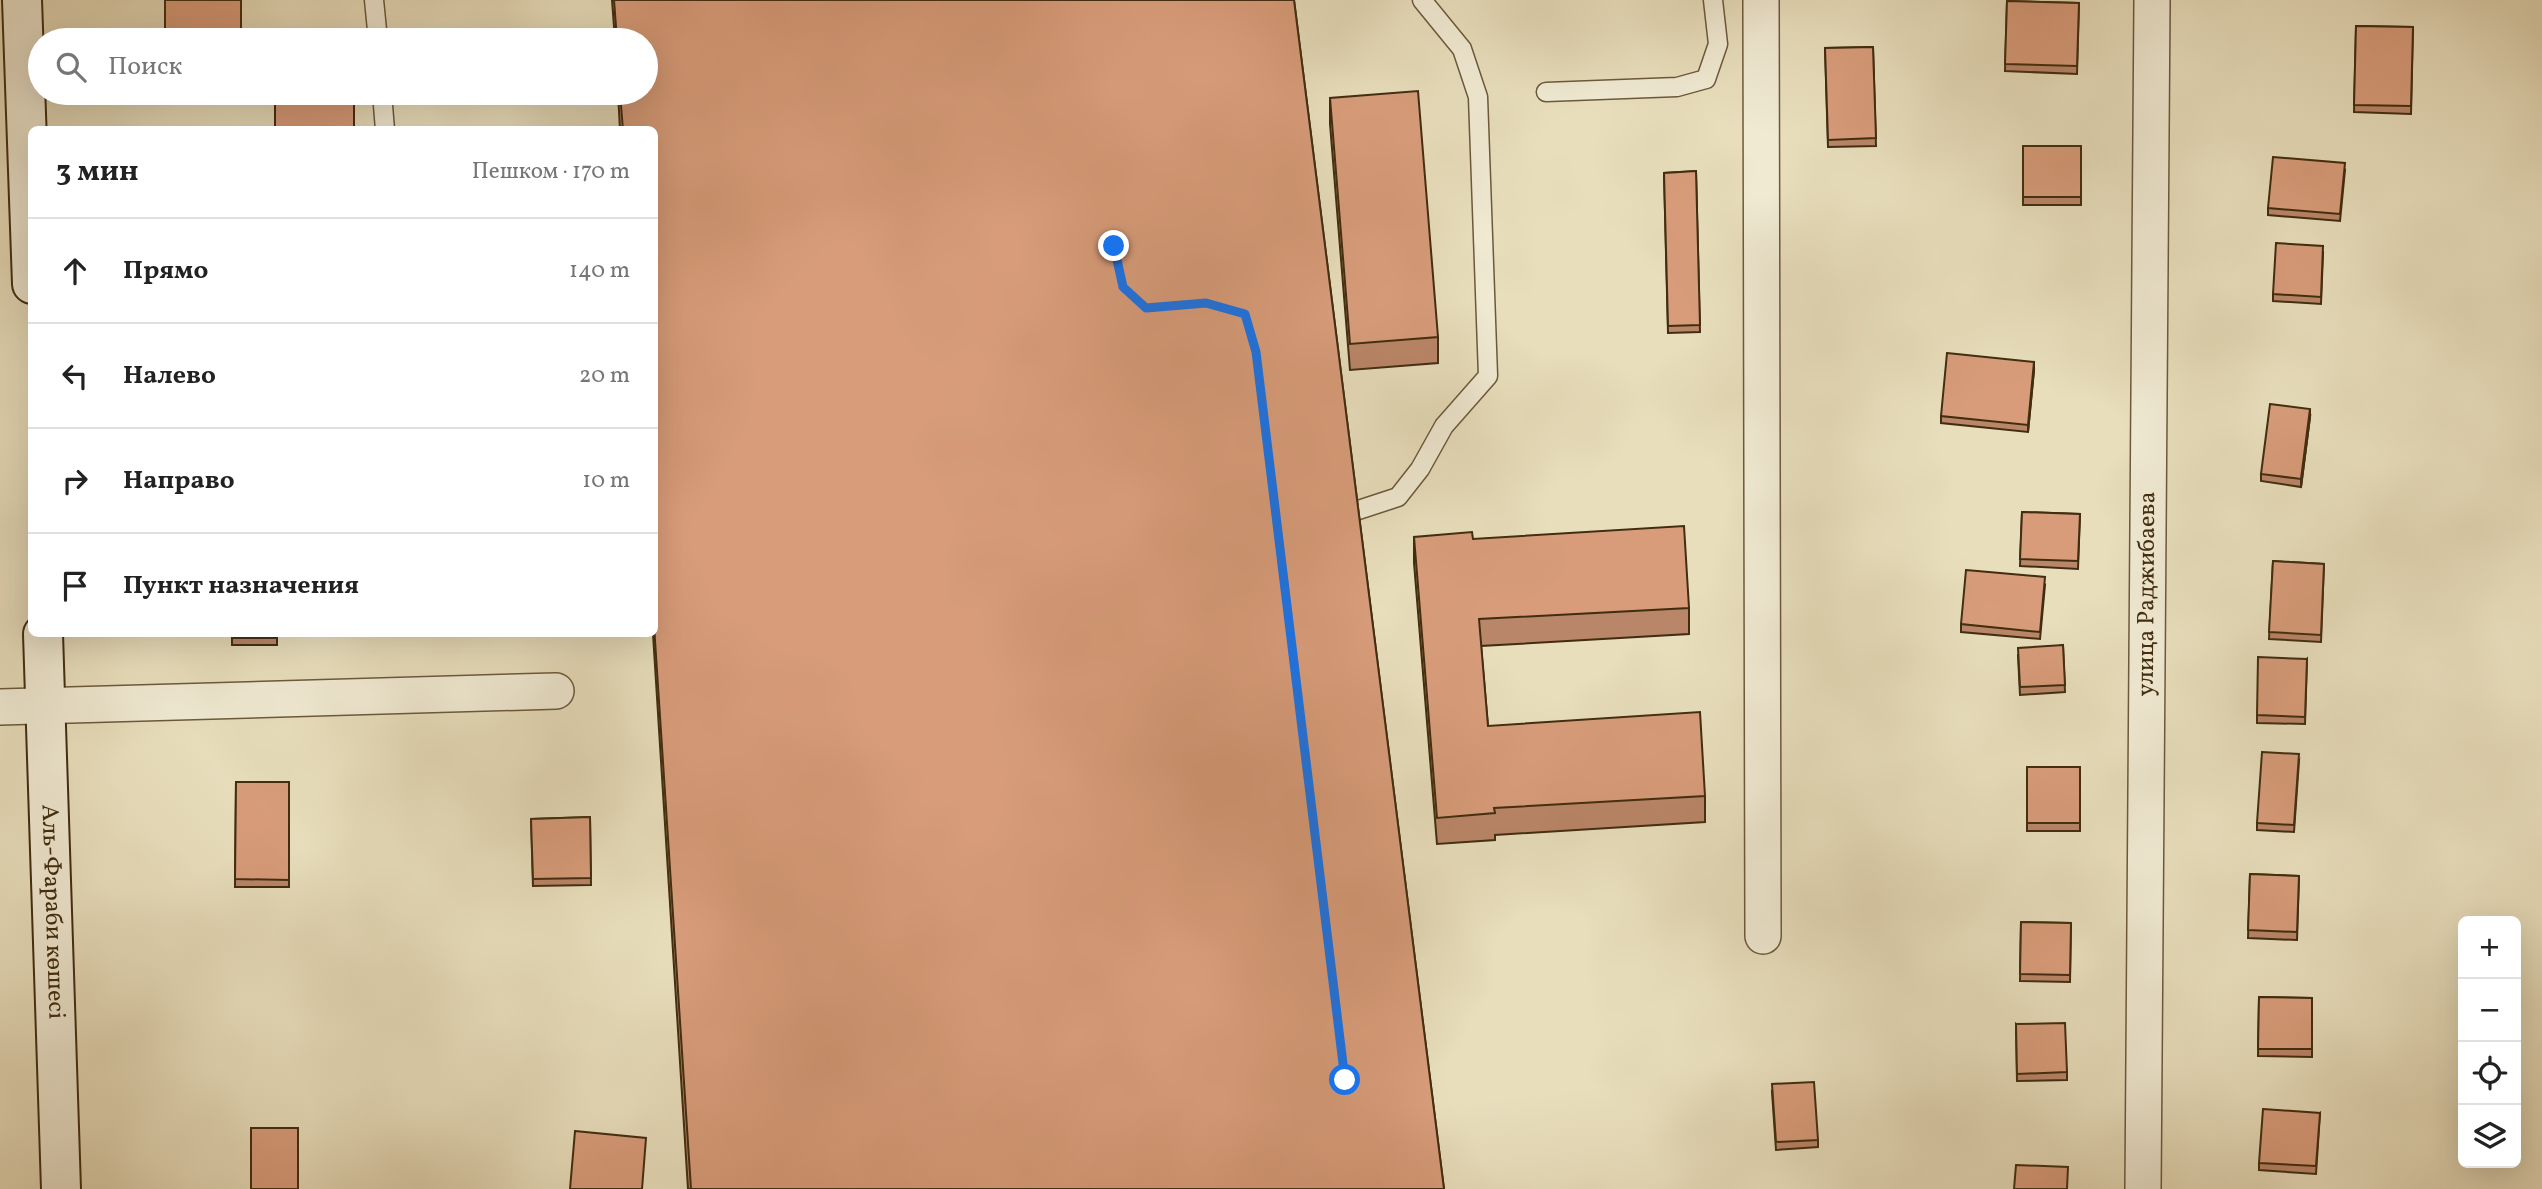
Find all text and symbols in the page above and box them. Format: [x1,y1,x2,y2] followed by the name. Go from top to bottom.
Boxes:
[28,28,658,105] search box
[52,48,90,86] icon: search
[108,49,182,85] text: Поиск
[56,151,139,193] text: 3 мин
[472,156,630,188] text: Пешком · 170 m
[1098,230,1129,261] route end
[56,252,94,290] icon: ahead
[123,253,208,289] text: Прямо
[569,255,630,287] text: 140 m
[56,357,94,395] icon: left
[123,358,216,394] text: Налево
[579,360,630,392] text: 20 m
[56,462,94,500] icon: right
[123,463,235,499] text: Направо
[582,465,630,497] text: 10 m
[2130,491,2165,697] street label: улица Раджибаева
[56,567,94,605] icon: arrive
[123,568,359,604] text: Пункт назначения
[32,804,72,1020] street label: Аль-Фараби көшесі
[2458,916,2521,1168] map controls
[2458,916,2521,979] button: +
[2458,979,2521,1042] button: −
[2458,1042,2521,1105] button: locate
[1329,1064,1360,1095] route start
[2458,1105,2521,1168] button: layers

